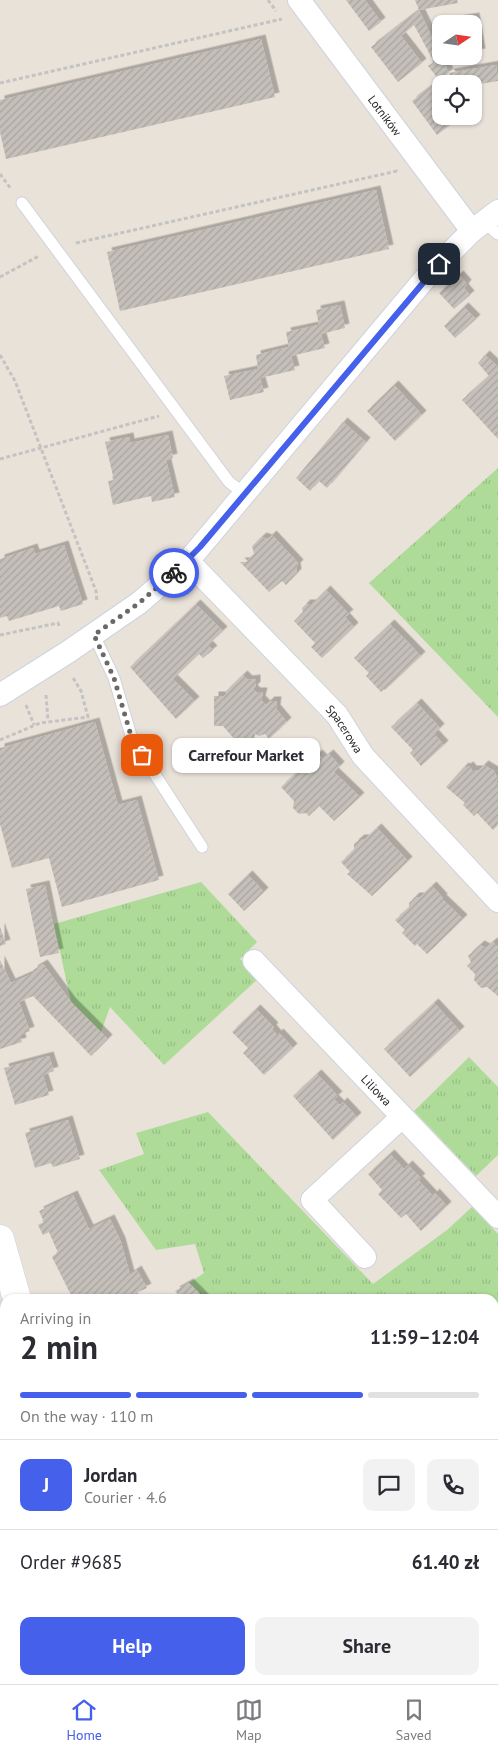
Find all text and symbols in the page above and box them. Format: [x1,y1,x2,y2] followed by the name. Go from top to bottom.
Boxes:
[432,15,482,65] north arrow
[432,15,482,125] map controls
[432,75,482,125] button: locate
[365,92,405,139] street label: Lotników
[418,243,460,285] pin
[425,250,453,278] icon: home
[149,548,199,598] courier
[160,559,188,587] icon: bike
[323,701,367,756] street label: Spacerowa
[121,734,163,776] pin
[172,738,320,772] callout: Carrefour Market
[128,741,156,769] icon: bag
[188,745,304,765] text: Carrefour Market
[359,1071,395,1109] street label: Liliowa
[20,1308,91,1328] text: Arriving in
[370,1325,479,1349] text: 11:59–12:04
[20,1326,98,1368] text: 2 min
[20,1406,153,1426] text: On the way · 110 m
[363,1459,415,1511] button: chat
[427,1459,479,1511] button: phone
[84,1463,137,1487] text: Jordan
[43,1473,49,1497] text: J
[84,1487,167,1507] text: Courier · 4.6
[20,1550,123,1574] text: Order #9685
[412,1550,479,1574] text: 61.40 zł
[20,1617,245,1675] button: Help
[255,1617,479,1675] button: Share
[66,1696,102,1744] tab: Home
[235,1696,263,1744] tab: Map
[396,1696,431,1744] tab: Saved

